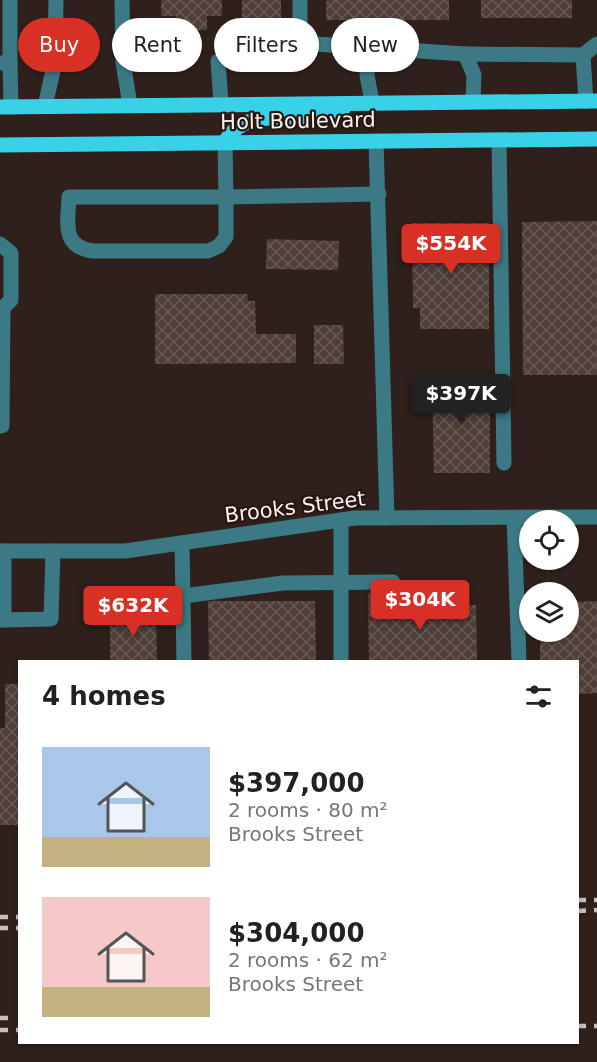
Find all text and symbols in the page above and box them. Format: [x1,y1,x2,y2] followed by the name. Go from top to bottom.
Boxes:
[18,18,100,72] chip: Buy
[112,18,202,72] chip: Rent
[214,18,319,72] chip: Filters
[331,18,419,72] chip: New
[220,108,376,134] street label: Holt Boulevard
[409,224,493,275] pin: $554K
[415,231,487,255] text: $554K
[419,374,503,425] pin: $397K
[425,381,497,405] text: $397K
[223,486,367,528] street label: Brooks Street
[519,510,579,642] map controls
[519,510,579,570] button: locate
[378,580,462,631] pin: $304K
[519,582,579,642] button: layers
[91,586,175,637] pin: $632K
[384,587,456,611] text: $304K
[97,593,169,617] text: $632K
[522,680,555,713] icon: filters
[42,681,166,711] text: 4 homes
[228,768,365,798] text: $397,000
[90,771,162,843] icon: home
[228,798,388,822] text: 2 rooms · 80 m²
[228,822,363,846] text: Brooks Street
[228,918,365,948] text: $304,000
[90,921,162,993] icon: home
[228,948,388,972] text: 2 rooms · 62 m²
[228,972,363,996] text: Brooks Street

